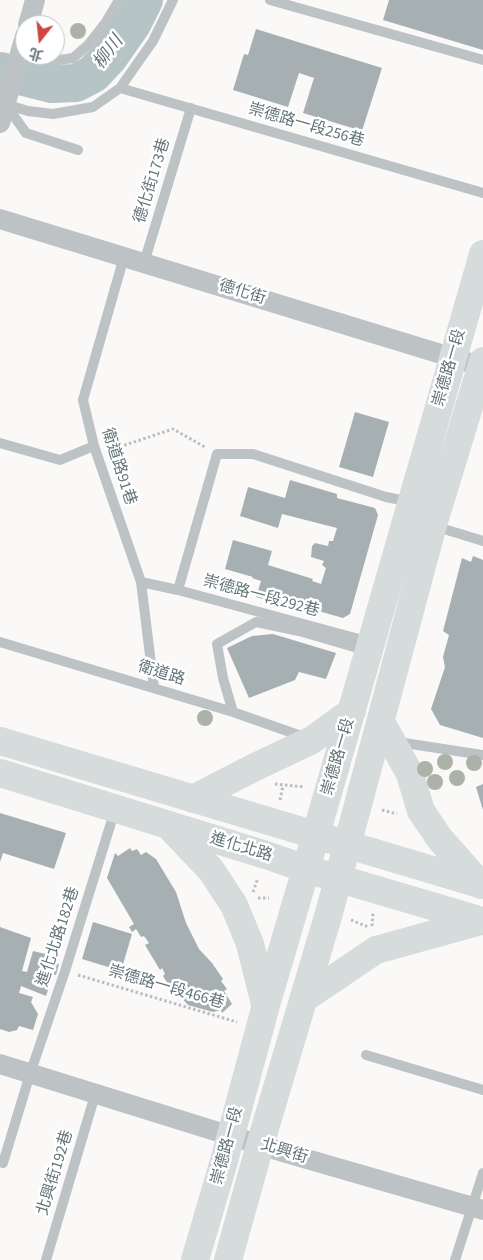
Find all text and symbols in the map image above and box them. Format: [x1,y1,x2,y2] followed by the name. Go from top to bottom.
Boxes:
[15,15,65,65] north arrow
[90,32,128,74] water label: 柳川
[27,42,46,65] text: 北
[246,100,366,152] street label: 崇德路一段256巷
[131,136,175,226] street label: 德化街173巷
[216,277,268,309] street label: 德化街
[430,327,470,409] street label: 崇德路一段
[97,426,139,508] street label: 衛道路91巷
[201,572,321,622] street label: 崇德路一段292巷
[135,658,187,690] street label: 衛道路
[319,716,359,798] street label: 崇德路一段
[208,829,274,867] street label: 進化北路
[34,885,84,989] street label: 進化北路182巷
[106,962,226,1014] street label: 崇德路一段466巷
[208,1105,248,1187] street label: 崇德路一段
[34,1128,78,1218] street label: 北興街192巷
[258,1136,310,1168] street label: 北興街

